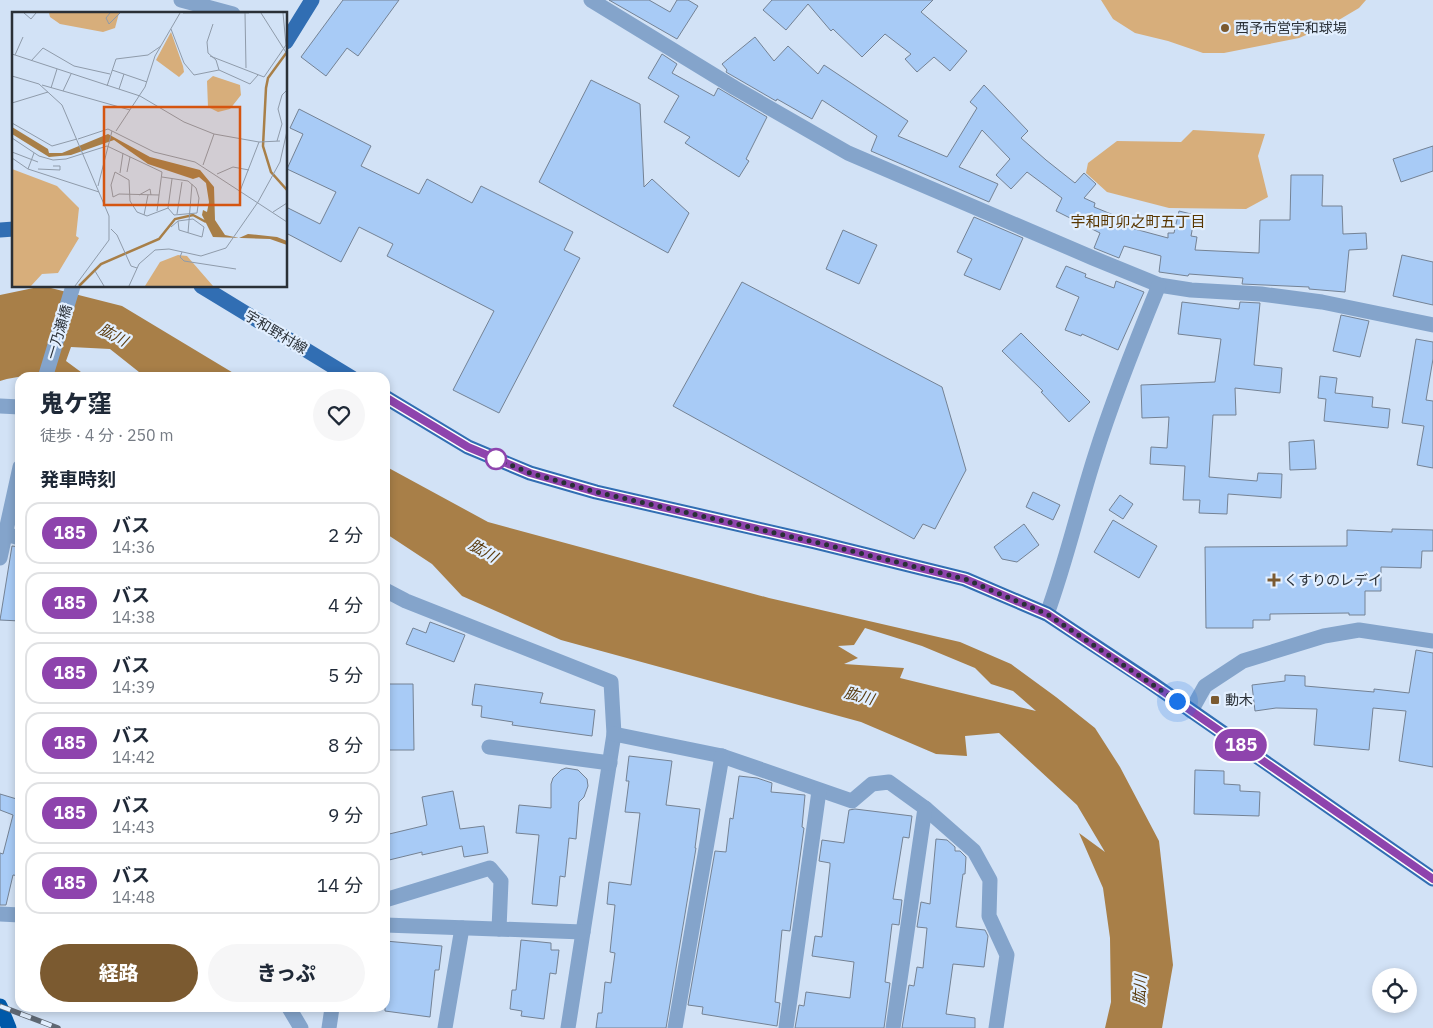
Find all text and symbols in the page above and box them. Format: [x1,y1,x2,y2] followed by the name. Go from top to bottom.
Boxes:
[12,12,288,288] inset map
[1235,19,1347,37] place label: 西予市営宇和球場
[1219,22,1231,34] marker: 西予市営宇和球場
[1070,212,1206,231] district label: 宇和町卯之町五丁目
[42,303,76,361] street label: 一乃瀬橋
[241,306,311,358] street label: 宇和野村線
[96,319,133,351] water label: 肱川
[40,387,112,419] text: 鬼ケ窪
[313,389,365,441] button: heart
[40,425,173,445] text: 徒歩 · 4 分 · 250 m
[485,448,507,470] unlabelled marker
[40,467,116,491] text: 発車時刻
[112,513,150,537] text: バス
[53,521,86,544] text: 185
[328,523,363,547] text: 2 分
[466,535,503,567] water label: 肱川
[112,537,155,557] text: 14:36
[1284,571,1382,589] place label: くすりのレデイ
[1268,574,1280,586] marker: くすりのレデイ
[112,583,150,607] text: バス
[53,591,86,614] text: 185
[328,593,363,617] text: 4 分
[112,607,155,627] text: 14:38
[112,653,150,677] text: バス
[53,661,86,684] text: 185
[328,663,363,687] text: 5 分
[112,677,155,697] text: 14:39
[842,682,878,709] water label: 肱川
[1165,689,1190,714] your location
[1225,691,1253,709] place label: 動木
[1209,694,1221,706] marker: 動木
[112,723,150,747] text: バス
[1212,729,1270,761] line badge: 185
[53,731,86,754] text: 185
[328,733,363,757] text: 8 分
[1225,733,1257,756] text: 185
[112,747,155,767] text: 14:42
[112,793,150,817] text: バス
[53,801,86,824] text: 185
[328,803,363,827] text: 9 分
[112,817,155,837] text: 14:43
[112,863,150,887] text: バス
[53,871,86,894] text: 185
[317,873,363,897] text: 14 分
[112,887,155,907] text: 14:48
[40,944,198,1002] button: 経路
[208,944,365,1002] button: きっぷ
[1372,968,1417,1013] map controls
[1372,968,1417,1013] button: locate
[1129,972,1150,1006] water label: 肱川

